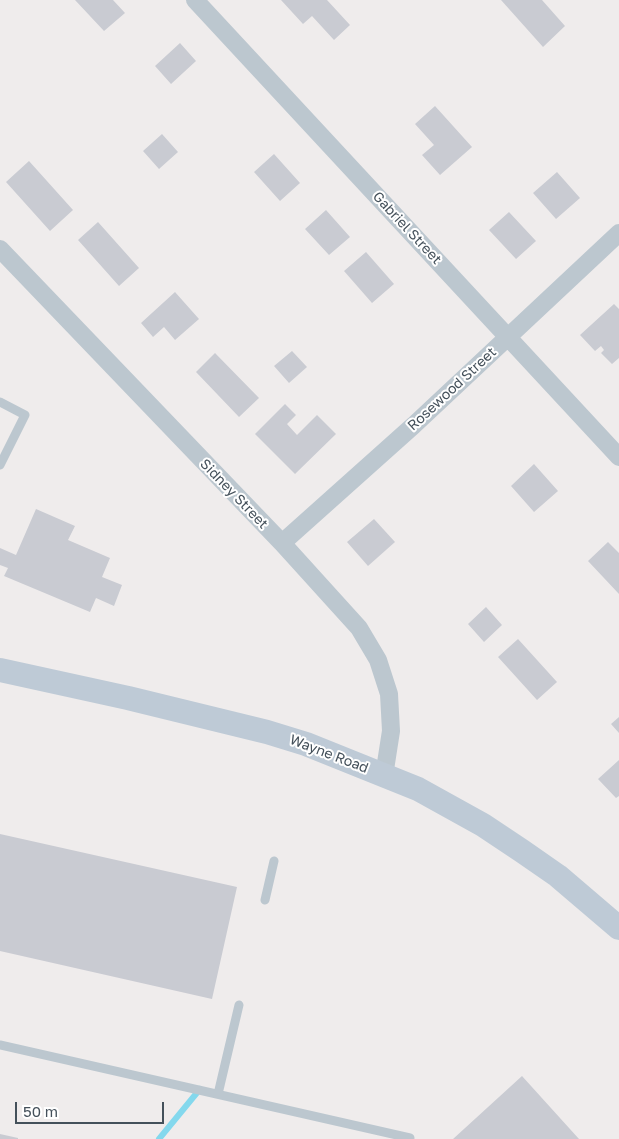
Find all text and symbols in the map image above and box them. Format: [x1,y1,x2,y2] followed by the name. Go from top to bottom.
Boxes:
[369,188,445,268] street label: Gabriel Street
[404,344,500,434] street label: Rosewood Street
[197,456,271,532] street label: Sidney Street
[287,731,371,777] street label: Wayne Road
[18,1092,166,1124] scale bar
[23,1102,58,1120] text: 50 m

